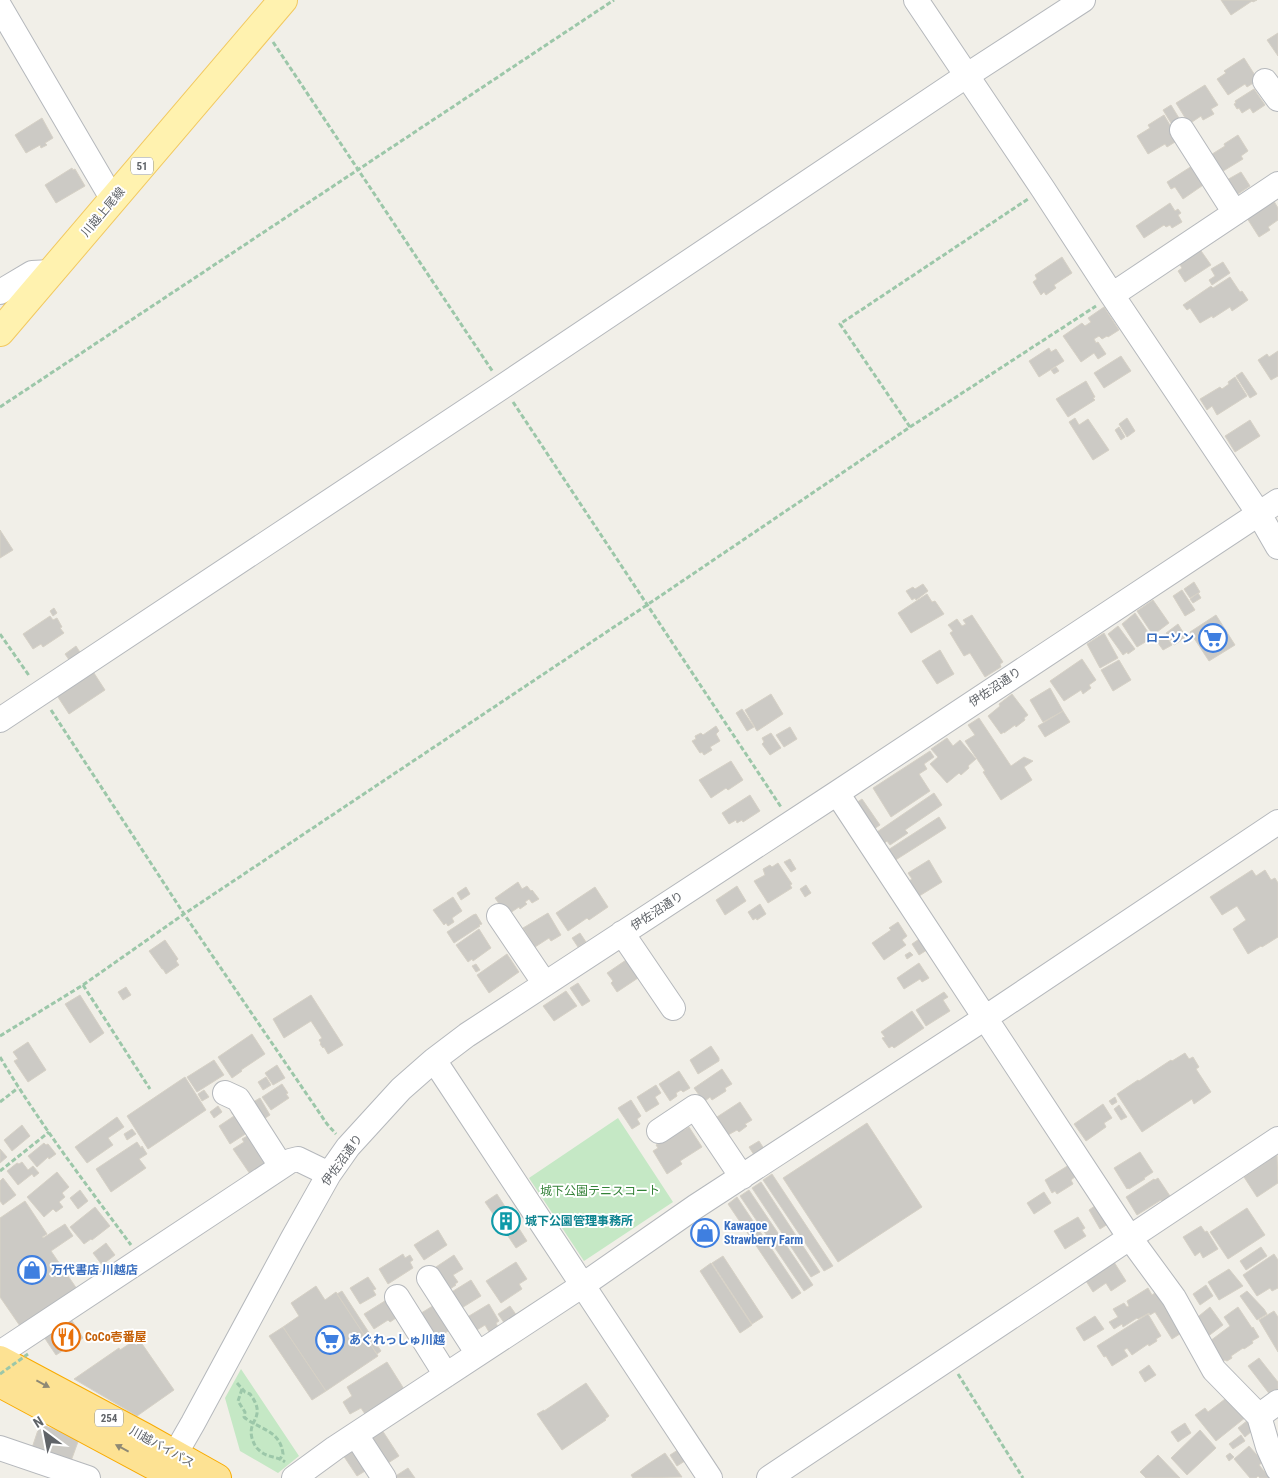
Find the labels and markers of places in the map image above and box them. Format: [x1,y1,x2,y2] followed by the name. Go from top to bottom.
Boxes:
[1198,623,1228,653] supermarket icon: ローソン
[1146,631,1194,645] place label: ローソン
[491,1206,521,1236] building icon: 城下公園管理事務所
[525,1214,633,1228] place label: 城下公園管理事務所
[690,1218,720,1248] shop icon: Kawagoe Strawberry Farm
[724,1219,803,1247] place label: Kawagoe Strawberry Farm
[17,1255,47,1285] shop icon: 万代書店 川越店
[51,1263,138,1277] place label: 万代書店 川越店
[51,1322,81,1352] restaurant icon: CoCo壱番屋
[315,1325,345,1355] supermarket icon: あぐれっしゅ川越
[85,1330,147,1344] place label: CoCo壱番屋
[349,1333,445,1347] place label: あぐれっしゅ川越

